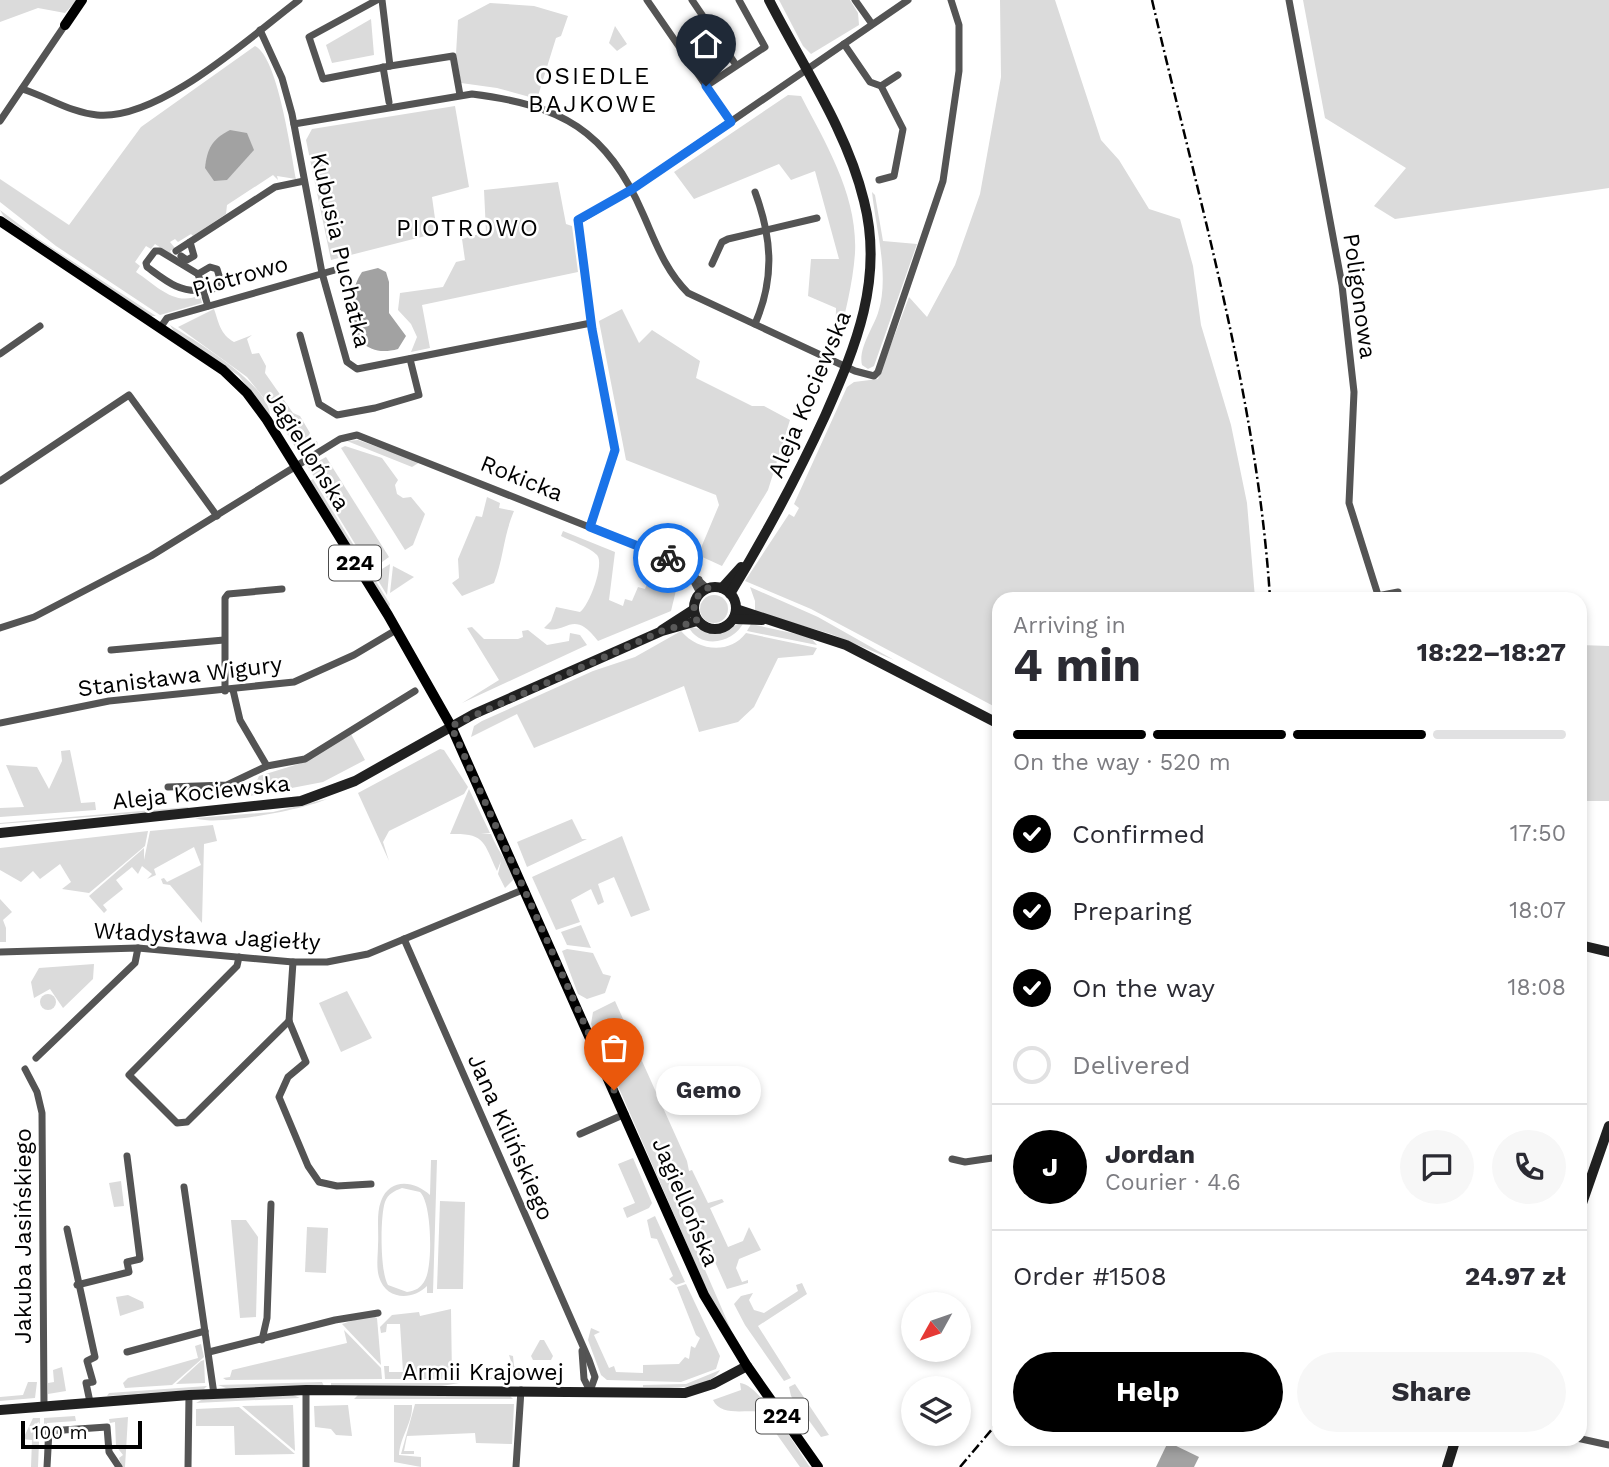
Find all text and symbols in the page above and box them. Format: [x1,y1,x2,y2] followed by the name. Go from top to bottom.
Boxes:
[676,14,736,86] pin
[687,25,725,63] icon: home
[528,62,658,118] district label: OSIEDLE BAJKOWE
[305,150,376,350] street label: Kubusia Puchatka
[396,214,540,242] district label: PIOTROWO
[1337,232,1382,361] street label: Poligonowa
[189,250,291,303] street label: Piotrowo
[762,307,857,482] street label: Aleja Kociewska
[260,385,355,516] street label: Jagiellońska
[477,450,567,507] street label: Rokicka
[633,523,703,593] courier
[649,539,687,577] icon: bike
[329,546,381,580] road number: 224
[1013,612,1126,639] text: Arriving in
[1417,637,1566,667] text: 18:22–18:27
[1013,638,1141,692] text: 4 min
[76,651,284,702] street label: Stanisława Wigury
[1013,749,1231,776] text: On the way · 520 m
[111,770,291,815] street label: Aleja Kociewska
[1013,815,1051,853] icon: check
[1072,819,1205,849] text: Confirmed
[1510,820,1566,847] text: 17:50
[1013,892,1051,930] icon: check
[1072,896,1192,926] text: Preparing
[1509,897,1566,924] text: 18:07
[93,917,321,956] street label: Władysława Jagiełły
[1013,969,1051,1007] icon: check
[1072,973,1215,1003] text: On the way
[1508,974,1566,1001] text: 18:08
[584,1018,644,1090] pin
[595,1029,633,1067] icon: bag
[462,1050,559,1225] street label: Jana Kilińskiego
[1072,1050,1191,1080] text: Delivered
[656,1066,761,1114] callout: Gemo
[676,1077,741,1104] text: Gemo
[10,1128,37,1344] street label: Jakuba Jasińskiego
[1400,1130,1474,1204] button: chat
[1492,1130,1566,1204] button: phone
[646,1134,725,1271] street label: Jagiellońska
[1105,1139,1195,1169] text: Jordan
[1042,1152,1058,1182] text: J
[1105,1169,1241,1196] text: Courier · 4.6
[1013,1261,1167,1291] text: Order #1508
[1465,1261,1566,1291] text: 24.97 zł
[901,1292,971,1362] north arrow
[901,1292,971,1446] map controls
[1013,1352,1283,1432] button: Help
[1297,1352,1566,1432] button: Share
[402,1359,564,1386] street label: Armii Krajowej
[901,1376,971,1446] button: layers
[756,1398,808,1434] road number: 224
[21,1418,142,1450] scale bar
[32,1421,88,1444] text: 100 m

